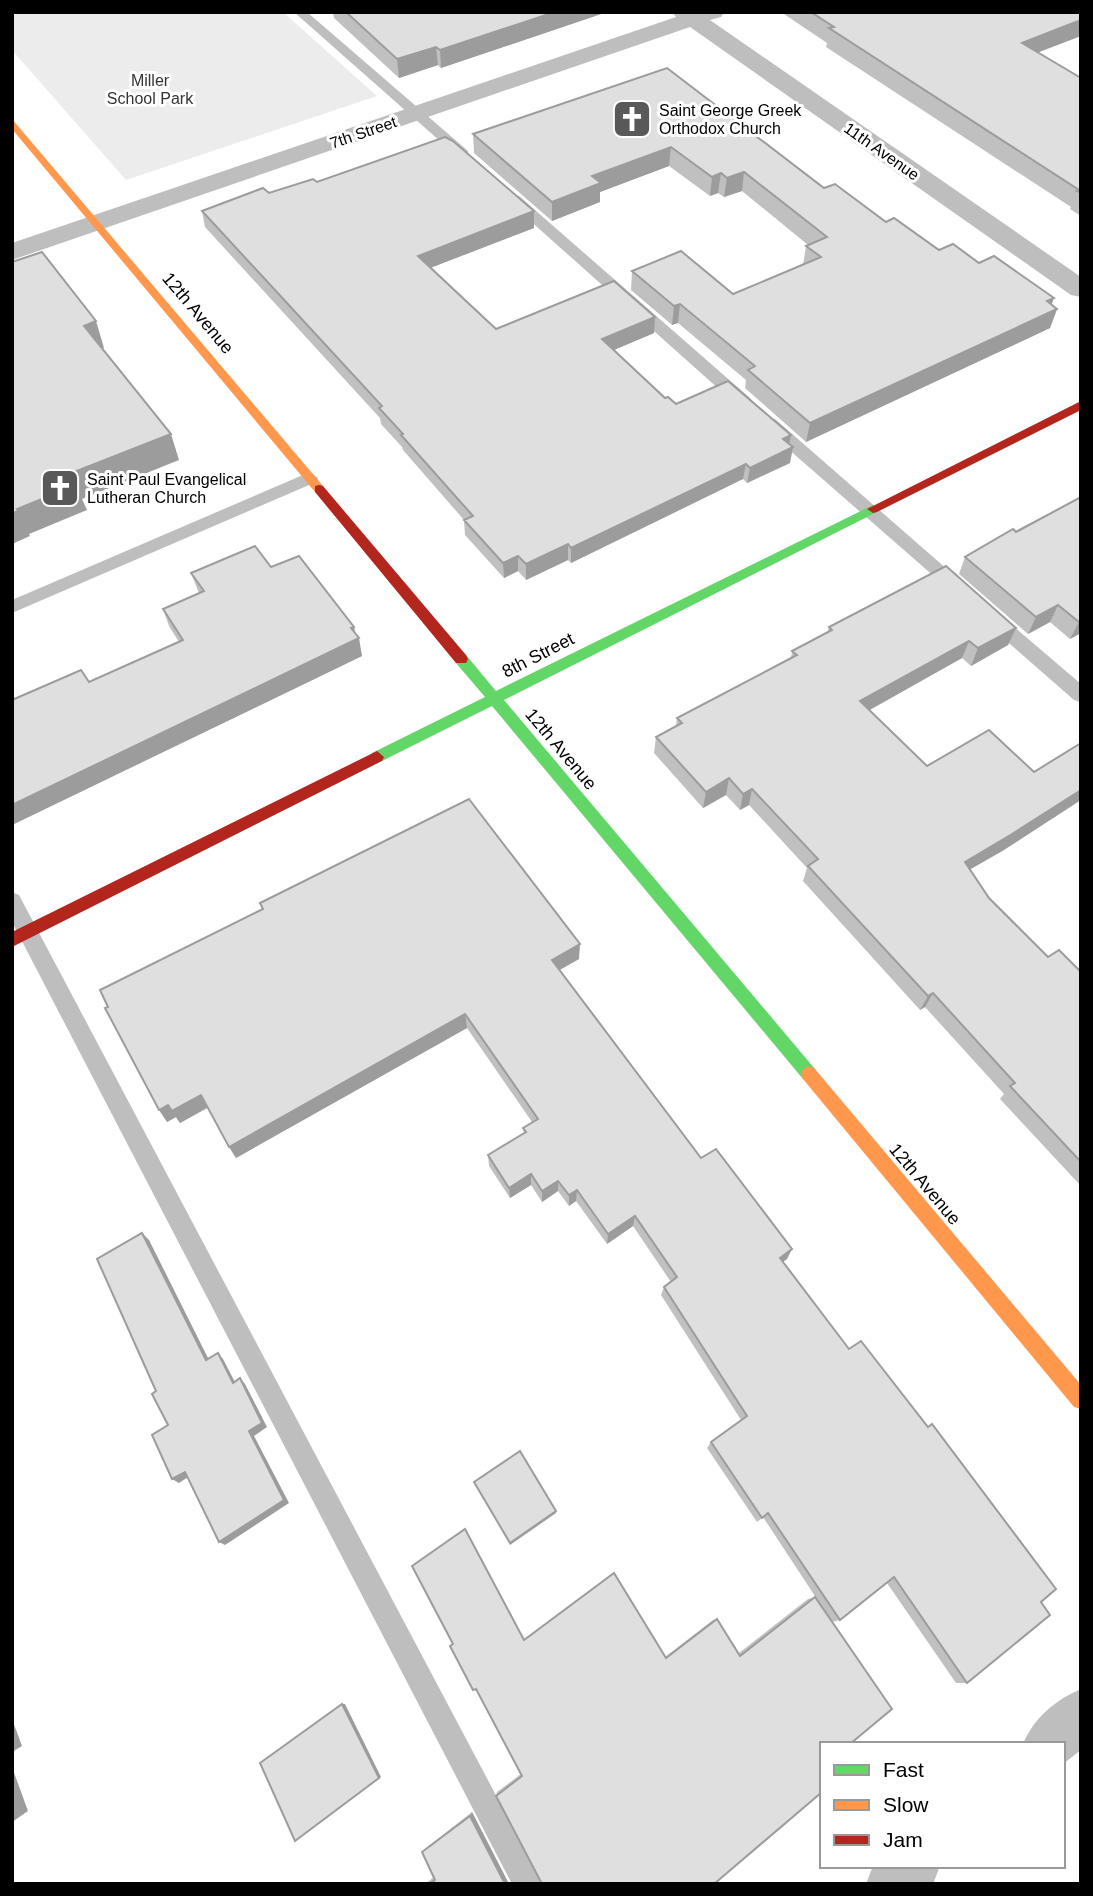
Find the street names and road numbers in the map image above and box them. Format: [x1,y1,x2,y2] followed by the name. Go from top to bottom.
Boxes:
[328,113,399,152] street label: 7th Street
[841,119,923,184] street label: 11th Avenue
[158,268,238,358] street label: 12th Avenue
[499,628,577,682] street label: 8th Street
[521,704,601,794] street label: 12th Avenue
[885,1139,965,1229] street label: 12th Avenue

